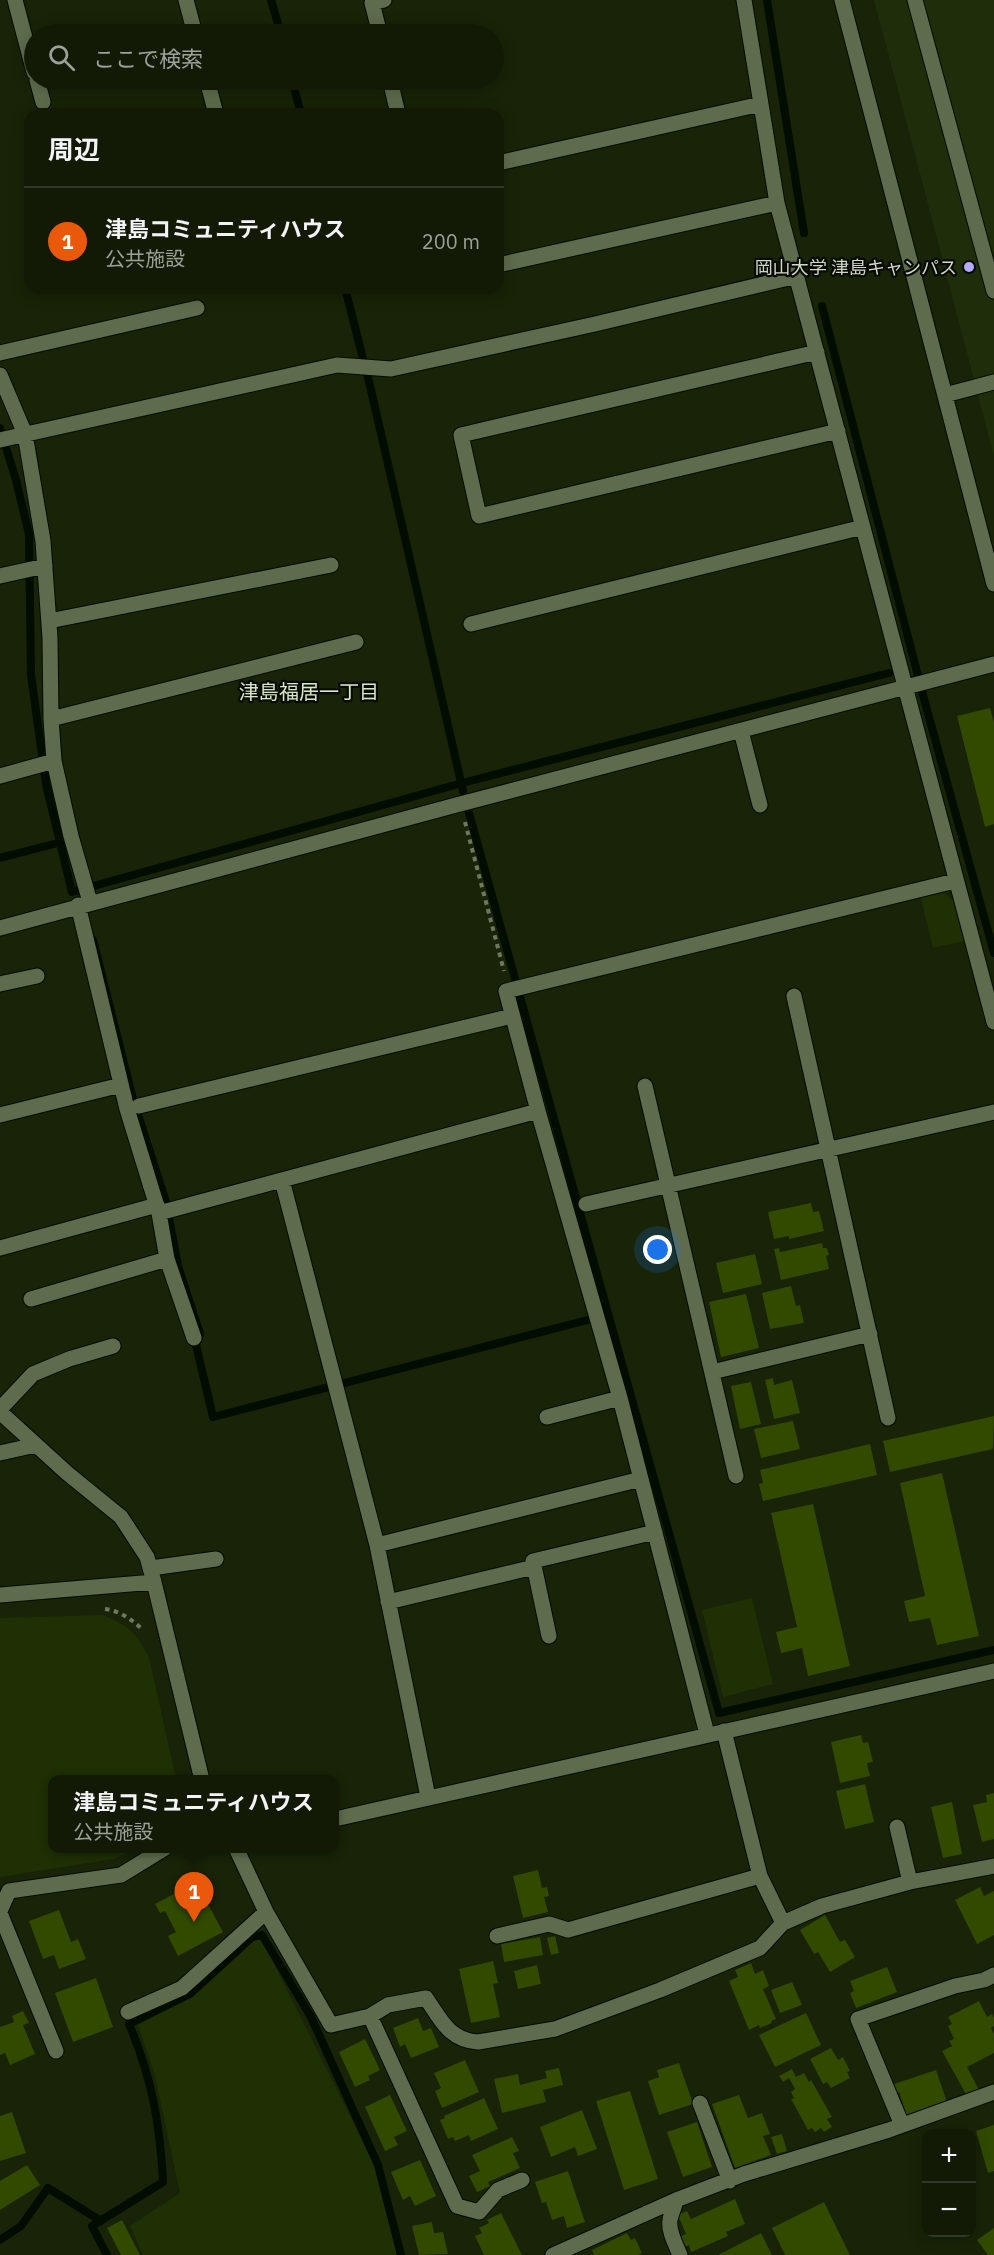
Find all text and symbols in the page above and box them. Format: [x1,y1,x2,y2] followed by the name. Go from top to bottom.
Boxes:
[24,24,504,90] search box
[45,41,78,74] icon: search
[93,44,203,73] text: ここで検索
[48,132,100,166] text: 周辺
[105,214,346,243] text: 津島コミュニティハウス
[62,228,74,255] text: 1
[422,228,480,255] text: 200 m
[105,245,185,272] text: 公共施設
[755,256,957,279] place label: 岡山大学 津島キャンパス
[962,260,976,274] marker: 岡山大学 津島キャンパス
[239,678,379,705] district label: 津島福居一丁目
[643,1235,672,1264] your location
[48,1775,339,1853] popup
[73,1787,314,1816] text: 津島コミュニティハウス
[73,1818,153,1845] text: 公共施設
[174,1872,214,1922] pin: 1
[922,2129,976,2237] map controls
[922,2129,976,2183] button: +
[922,2183,976,2237] button: −

